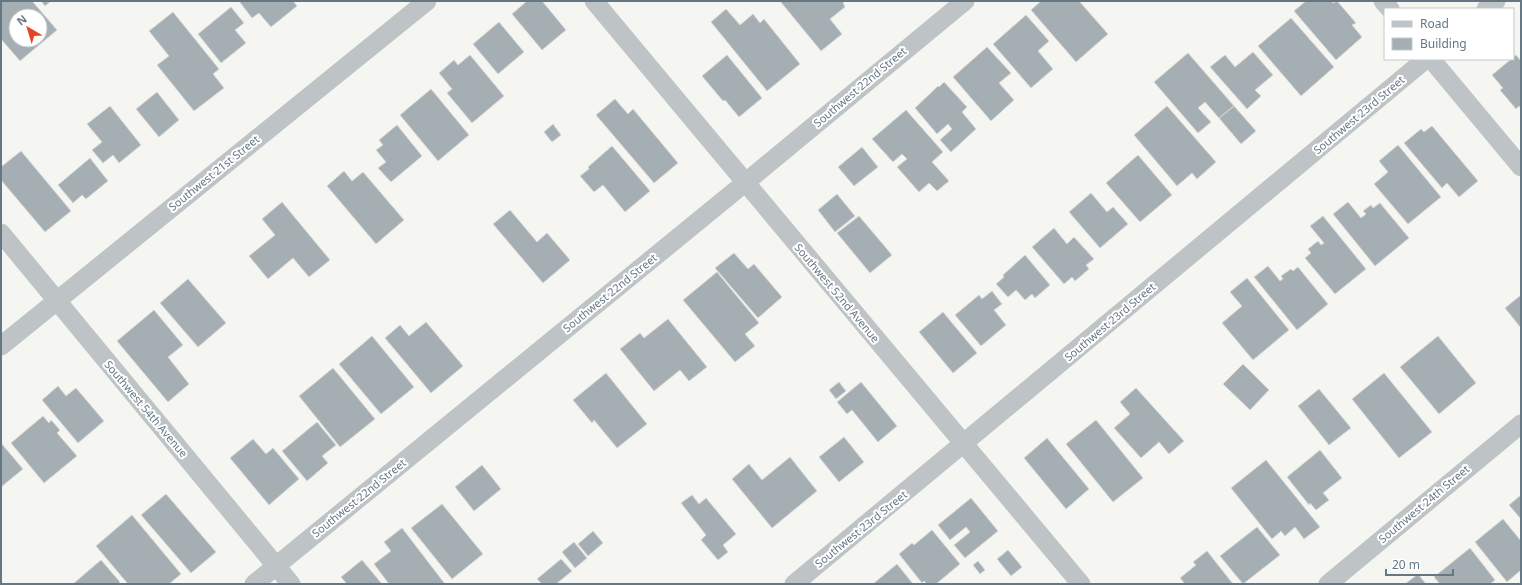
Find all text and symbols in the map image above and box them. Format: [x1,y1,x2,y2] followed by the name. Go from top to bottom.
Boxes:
[8,8,48,48] north arrow
[1384,8,1514,60] legend
[13,11,30,28] text: N
[1420,15,1449,32] text: Road
[1420,35,1467,52] text: Building
[810,43,909,130] street label: Southwest 22nd Street
[1310,72,1407,157] street label: Southwest 23rd Street
[165,131,262,214] street label: Southwest 21st Street
[792,240,883,345] street label: Southwest 52nd Avenue
[560,250,660,335] street label: Southwest 22nd Street
[1061,279,1158,364] street label: Southwest 23rd Street
[101,357,191,460] street label: Southwest 54th Avenue
[309,455,409,540] street label: Southwest 22nd Street
[1375,461,1472,546] street label: Southwest 24th Street
[811,487,910,570] street label: Southwest 23rd Street
[1386,551,1453,577] scale bar
[1392,556,1420,573] text: 20 m

